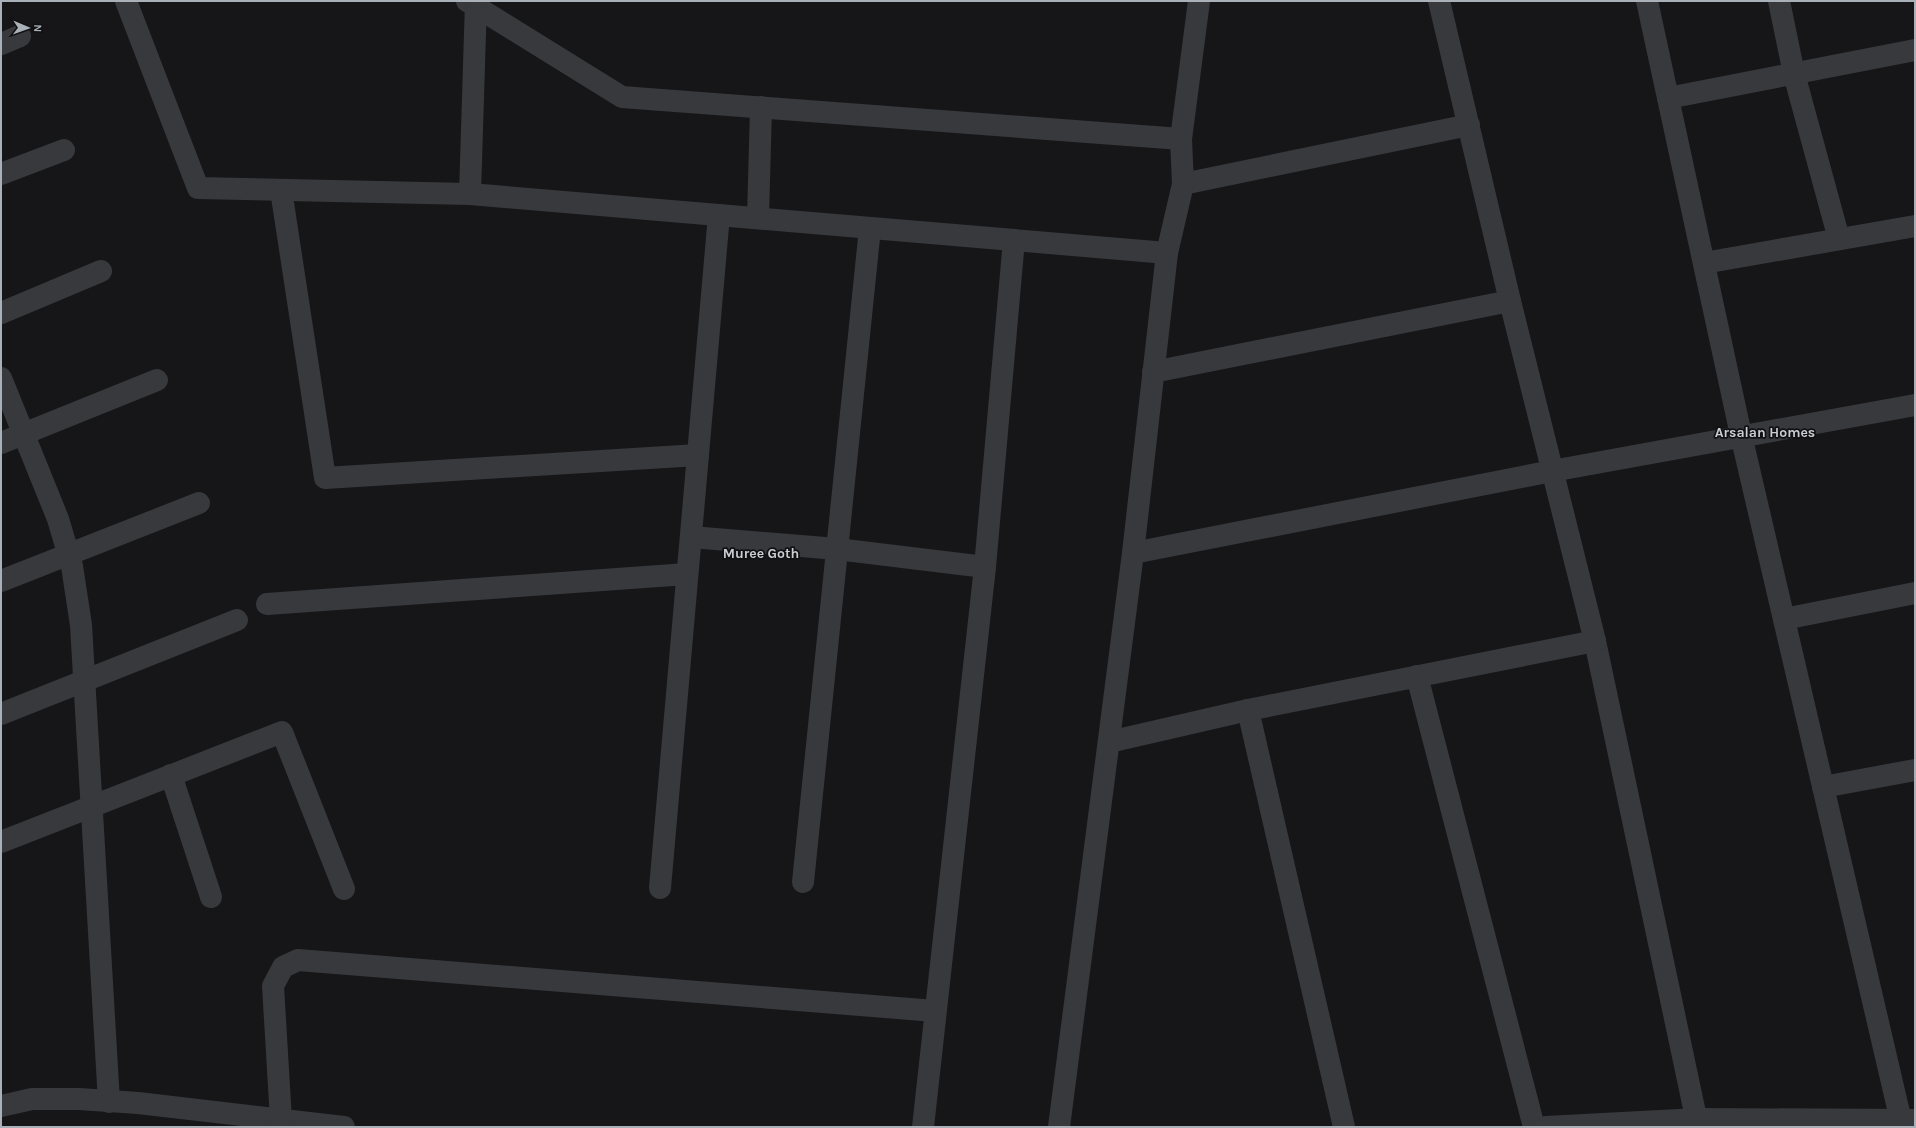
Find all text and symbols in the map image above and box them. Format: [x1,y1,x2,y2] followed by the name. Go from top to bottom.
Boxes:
[8,8,48,48] north arrow
[31,24,44,33] text: N
[1715,424,1815,441] district label: Arsalan Homes
[723,545,799,562] district label: Muree Goth

